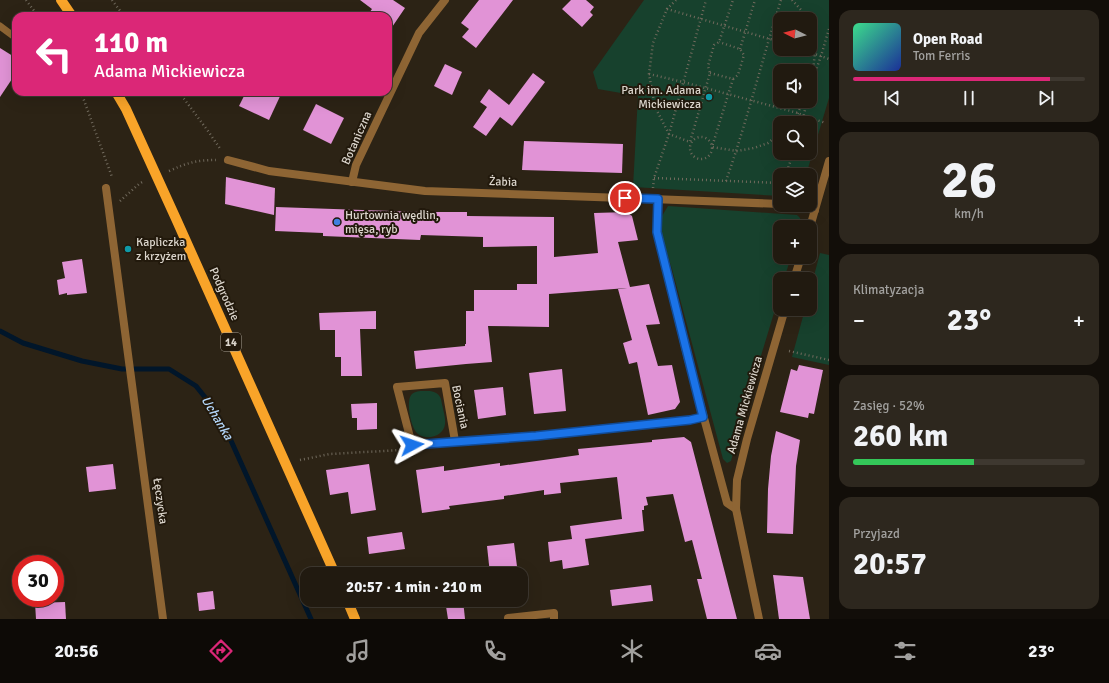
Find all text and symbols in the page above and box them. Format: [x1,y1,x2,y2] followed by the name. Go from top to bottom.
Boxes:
[773,12,817,56] north arrow
[773,12,817,316] map controls
[94,26,168,60] text: 110 m
[28,28,80,80] icon: left
[913,30,983,48] text: Open Road
[913,48,970,64] text: Tom Ferris
[94,60,245,82] text: Adama Mickiewicza
[773,64,817,108] button: sound
[621,83,701,112] place label: Park im. Adama Mickiewicza
[881,87,903,109] icon: previous
[958,87,980,109] icon: pause
[1035,87,1057,109] icon: next
[704,92,714,102] marker: Park im. Adama Mickiewicza
[339,109,375,167] street label: Botaniczna
[773,116,817,160] button: search
[941,148,997,212] text: 26
[773,168,817,212] button: layers
[489,174,517,190] street label: Żabia
[608,181,642,215] pin
[614,187,636,209] icon: arrive
[954,206,984,222] text: km/h
[345,208,439,237] place label: Hurtownia wędlin, mięsa, ryb
[332,217,342,227] marker: Hurtownia wędlin, mięsa, ryb
[773,220,817,264] button: +
[136,235,186,264] place label: Kapliczka z krzyżem
[123,244,133,254] marker: Kapliczka z krzyżem
[206,265,242,323] street label: Podgrodzie
[773,272,817,316] button: −
[853,282,924,298] text: Klimatyzacja
[947,302,991,339] text: 23°
[853,307,865,334] text: −
[1073,307,1085,334] text: +
[221,333,241,351] road number: 14
[724,354,766,456] street label: Adama Mickiewicza
[448,384,472,430] street label: Bociania
[198,393,237,443] water label: Uchanka
[853,398,925,414] text: Zasięg · 52%
[853,418,948,455] text: 260 km
[391,424,433,466] position arrow
[149,477,171,525] street label: Łęczycka
[853,526,900,542] text: Przyjazd
[853,546,927,583] text: 20:57
[12,555,64,607] speed limit sign: 30
[346,578,482,596] text: 20:57 · 1 min · 210 m
[207,637,235,665] icon: directions
[344,637,372,665] icon: music
[481,637,509,665] icon: phone
[618,637,646,665] icon: climate
[754,637,782,665] icon: car
[891,637,919,665] icon: filters
[54,640,99,662] text: 20:56
[1028,640,1055,662] text: 23°

